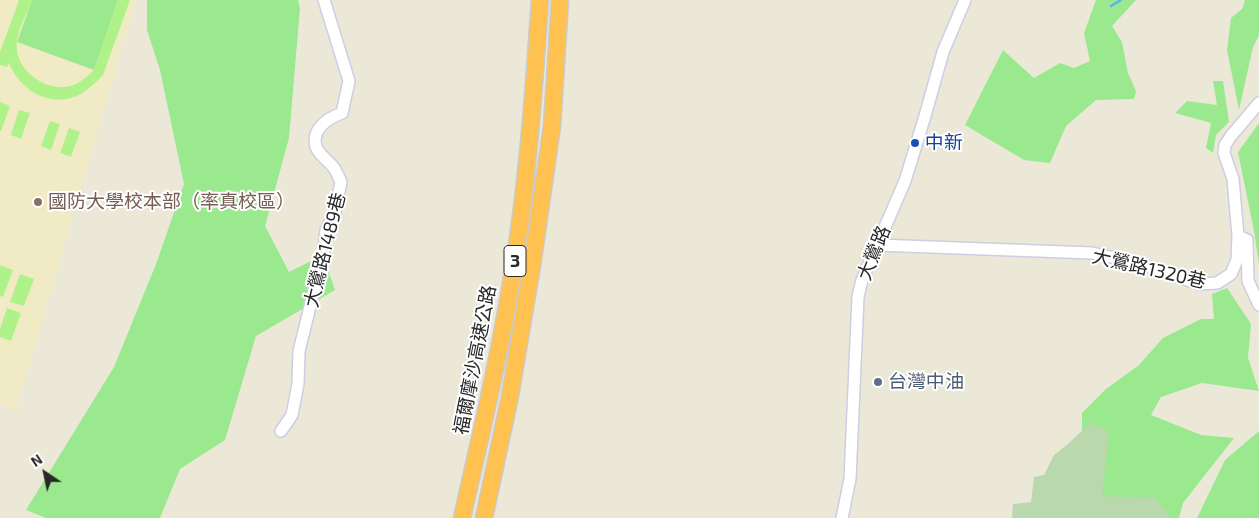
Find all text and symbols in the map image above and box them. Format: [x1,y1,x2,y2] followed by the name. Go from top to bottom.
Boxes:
[925,132,963,154] place label: 中新
[909,137,921,149] marker: 中新
[300,190,350,310] street label: 大鶯路1489巷
[48,191,295,213] place label: 國防大學校本部（率真校區）
[32,196,44,208] marker: 國防大學校本部（率真校區）
[853,222,895,284] street label: 大鶯路
[1090,245,1208,293] street label: 大鶯路1320巷
[504,246,526,276] road number: 3
[449,283,501,437] street label: 福爾摩沙高速公路
[888,371,964,393] place label: 台灣中油
[872,376,884,388] marker: 台灣中油
[20,448,70,498] north arrow
[27,450,45,470] text: N

